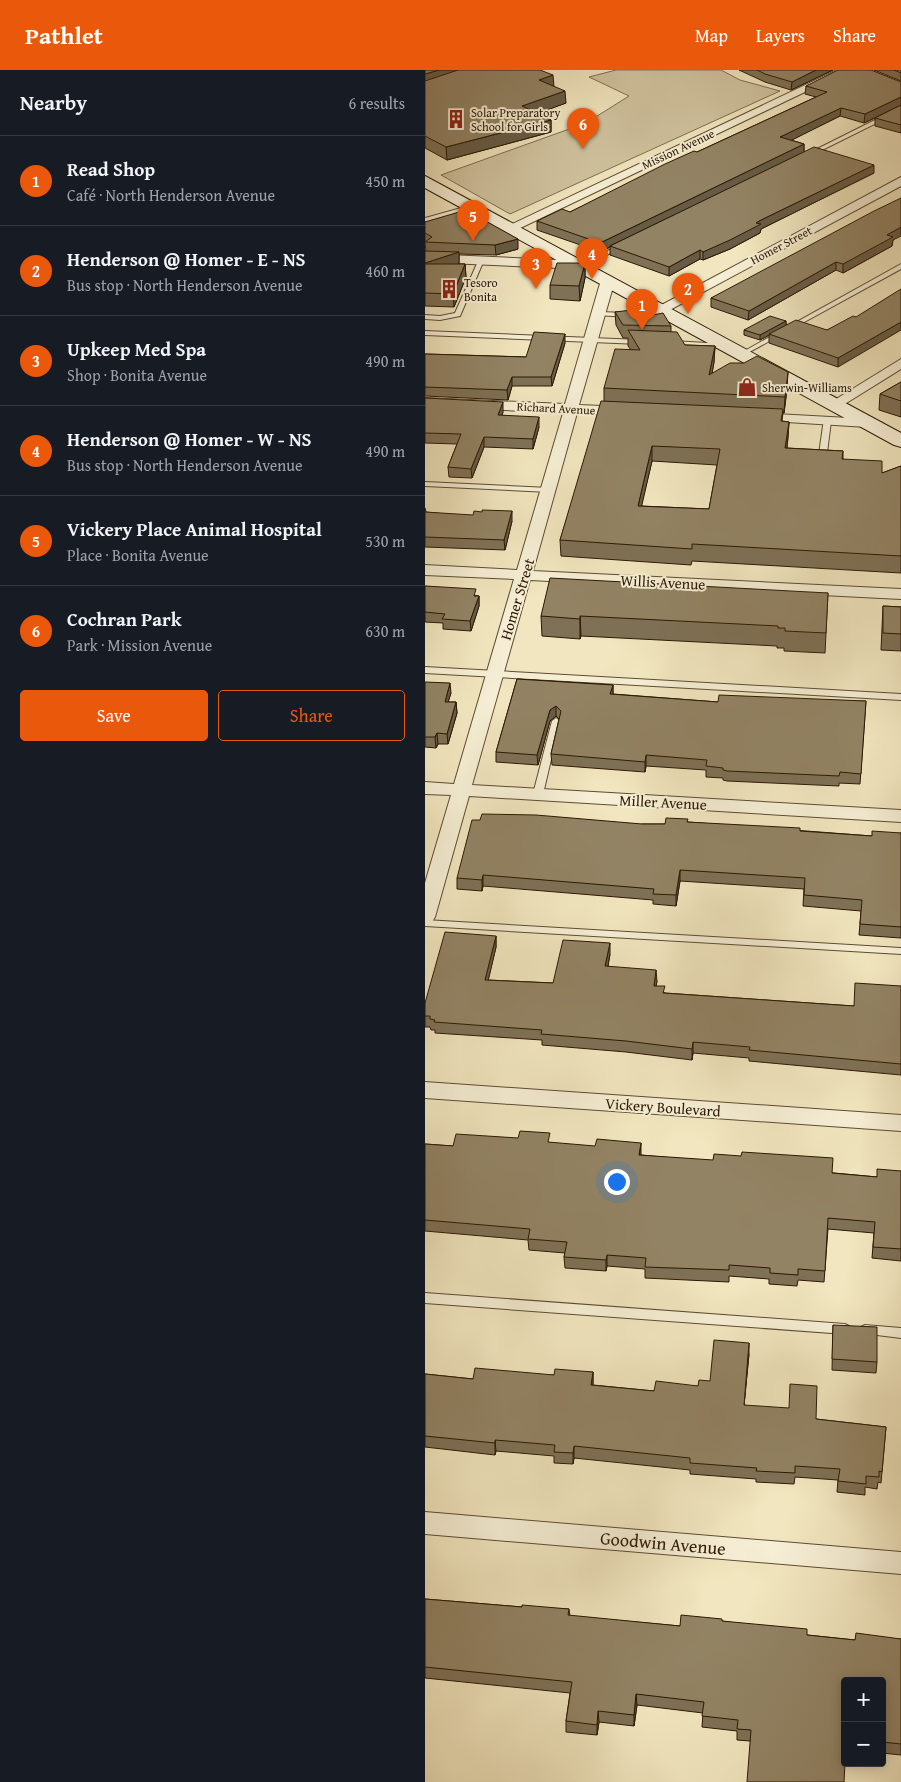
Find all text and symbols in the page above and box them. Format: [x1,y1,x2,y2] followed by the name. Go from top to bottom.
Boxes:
[25,18,103,53] text: Pathlet
[695,22,728,49] text: Map
[756,22,805,49] text: Layers
[833,22,876,49] text: Share
[20,87,87,118] text: Nearby
[348,91,405,115] text: 6 results
[471,104,560,135] place label: Solar Preparatory School for Girls
[445,108,467,130] building icon: Solar Preparatory School for Girls
[567,108,599,149] pin: 6
[639,125,717,173] street label: Mission Avenue
[67,155,155,183] text: Read Shop
[32,169,40,193] text: 1
[365,169,405,193] text: 450 m
[67,183,275,207] text: Café · North Henderson Avenue
[457,200,489,241] pin: 5
[747,221,815,268] street label: Homer Street
[576,238,608,279] pin: 4
[67,245,306,273] text: Henderson @ Homer - E - NS
[520,248,552,289] pin: 3
[32,259,40,283] text: 2
[365,259,405,283] text: 460 m
[67,273,302,297] text: Bus stop · North Henderson Avenue
[672,273,704,314] pin: 2
[464,274,498,305] place label: Tesoro Bonita
[438,278,460,300] building icon: Tesoro Bonita
[626,289,658,330] pin: 1
[67,335,206,363] text: Upkeep Med Spa
[32,349,40,373] text: 3
[365,349,405,373] text: 490 m
[67,363,207,387] text: Shop · Bonita Avenue
[736,376,758,398] shop icon: Sherwin-Williams
[762,379,852,396] place label: Sherwin-Williams
[516,397,596,419] street label: Richard Avenue
[67,425,312,453] text: Henderson @ Homer - W - NS
[32,439,40,463] text: 4
[365,439,405,463] text: 490 m
[67,453,302,477] text: Bus stop · North Henderson Avenue
[67,515,322,543] text: Vickery Place Animal Hospital
[32,529,40,553] text: 5
[365,529,405,553] text: 530 m
[67,543,209,567] text: Place · Bonita Avenue
[495,555,540,642] street label: Homer Street
[620,569,706,595] street label: Willis Avenue
[67,605,182,633] text: Cochran Park
[32,619,40,643] text: 6
[365,619,405,643] text: 630 m
[67,633,212,657] text: Park · Mission Avenue
[20,690,208,741] button: Save
[218,690,405,741] button: Share
[619,789,707,815] street label: Miller Avenue
[605,1092,721,1122] street label: Vickery Boulevard
[604,1169,630,1195] your location
[599,1524,727,1562] street label: Goodwin Avenue
[841,1677,886,1767] map controls
[841,1677,886,1722] button: +
[841,1722,886,1767] button: −

